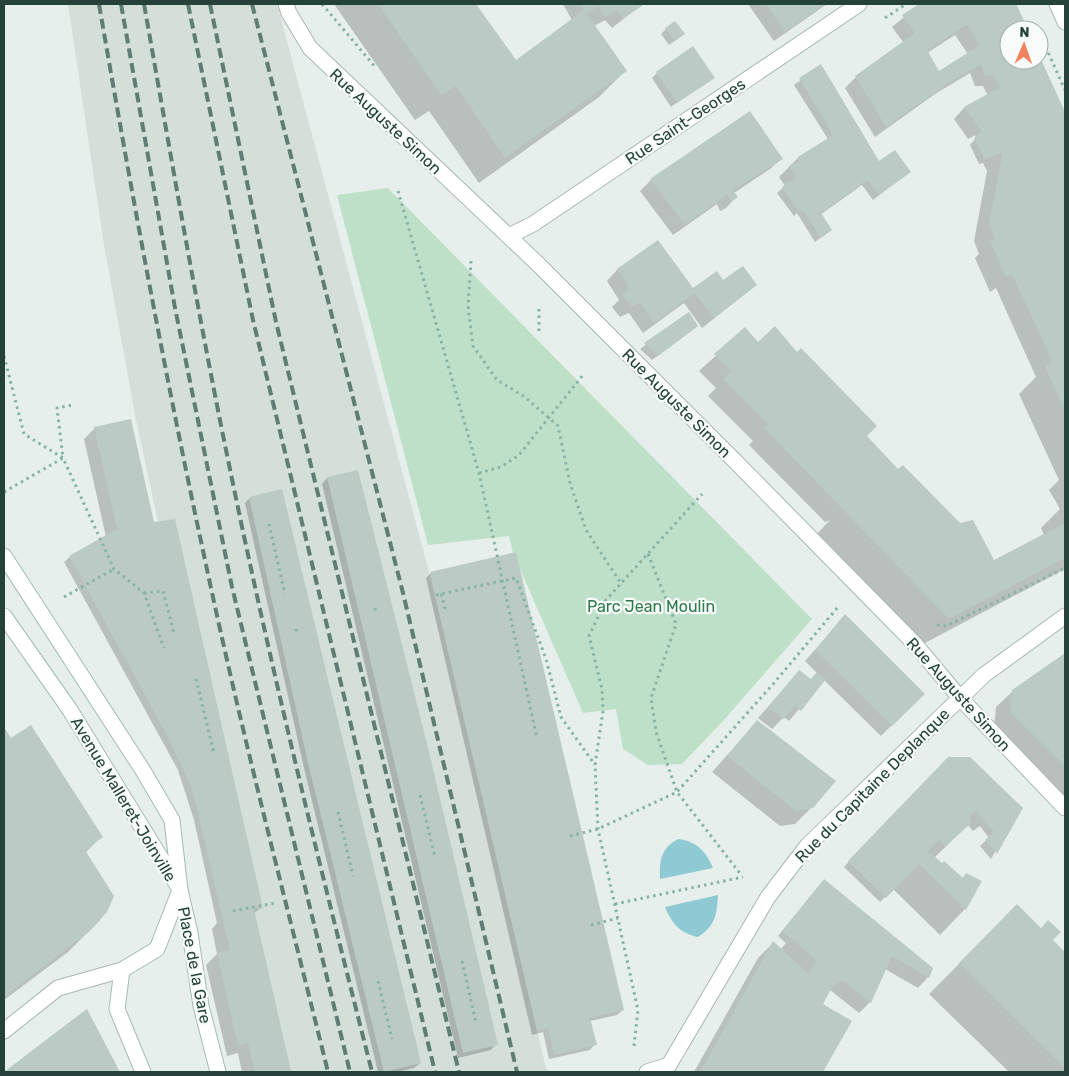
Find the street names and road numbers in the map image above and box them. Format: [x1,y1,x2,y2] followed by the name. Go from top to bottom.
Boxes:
[326,65,446,178] street label: Rue Auguste Simon
[622,74,749,169] street label: Rue Saint-Georges
[618,345,735,462] street label: Rue Auguste Simon
[903,634,1015,755] street label: Rue Auguste Simon
[791,704,954,867] street label: Rue du Capitaine Deplanque
[67,713,180,885] street label: Avenue Malleret-Joinville
[174,905,215,1025] street label: Place de la Gare

